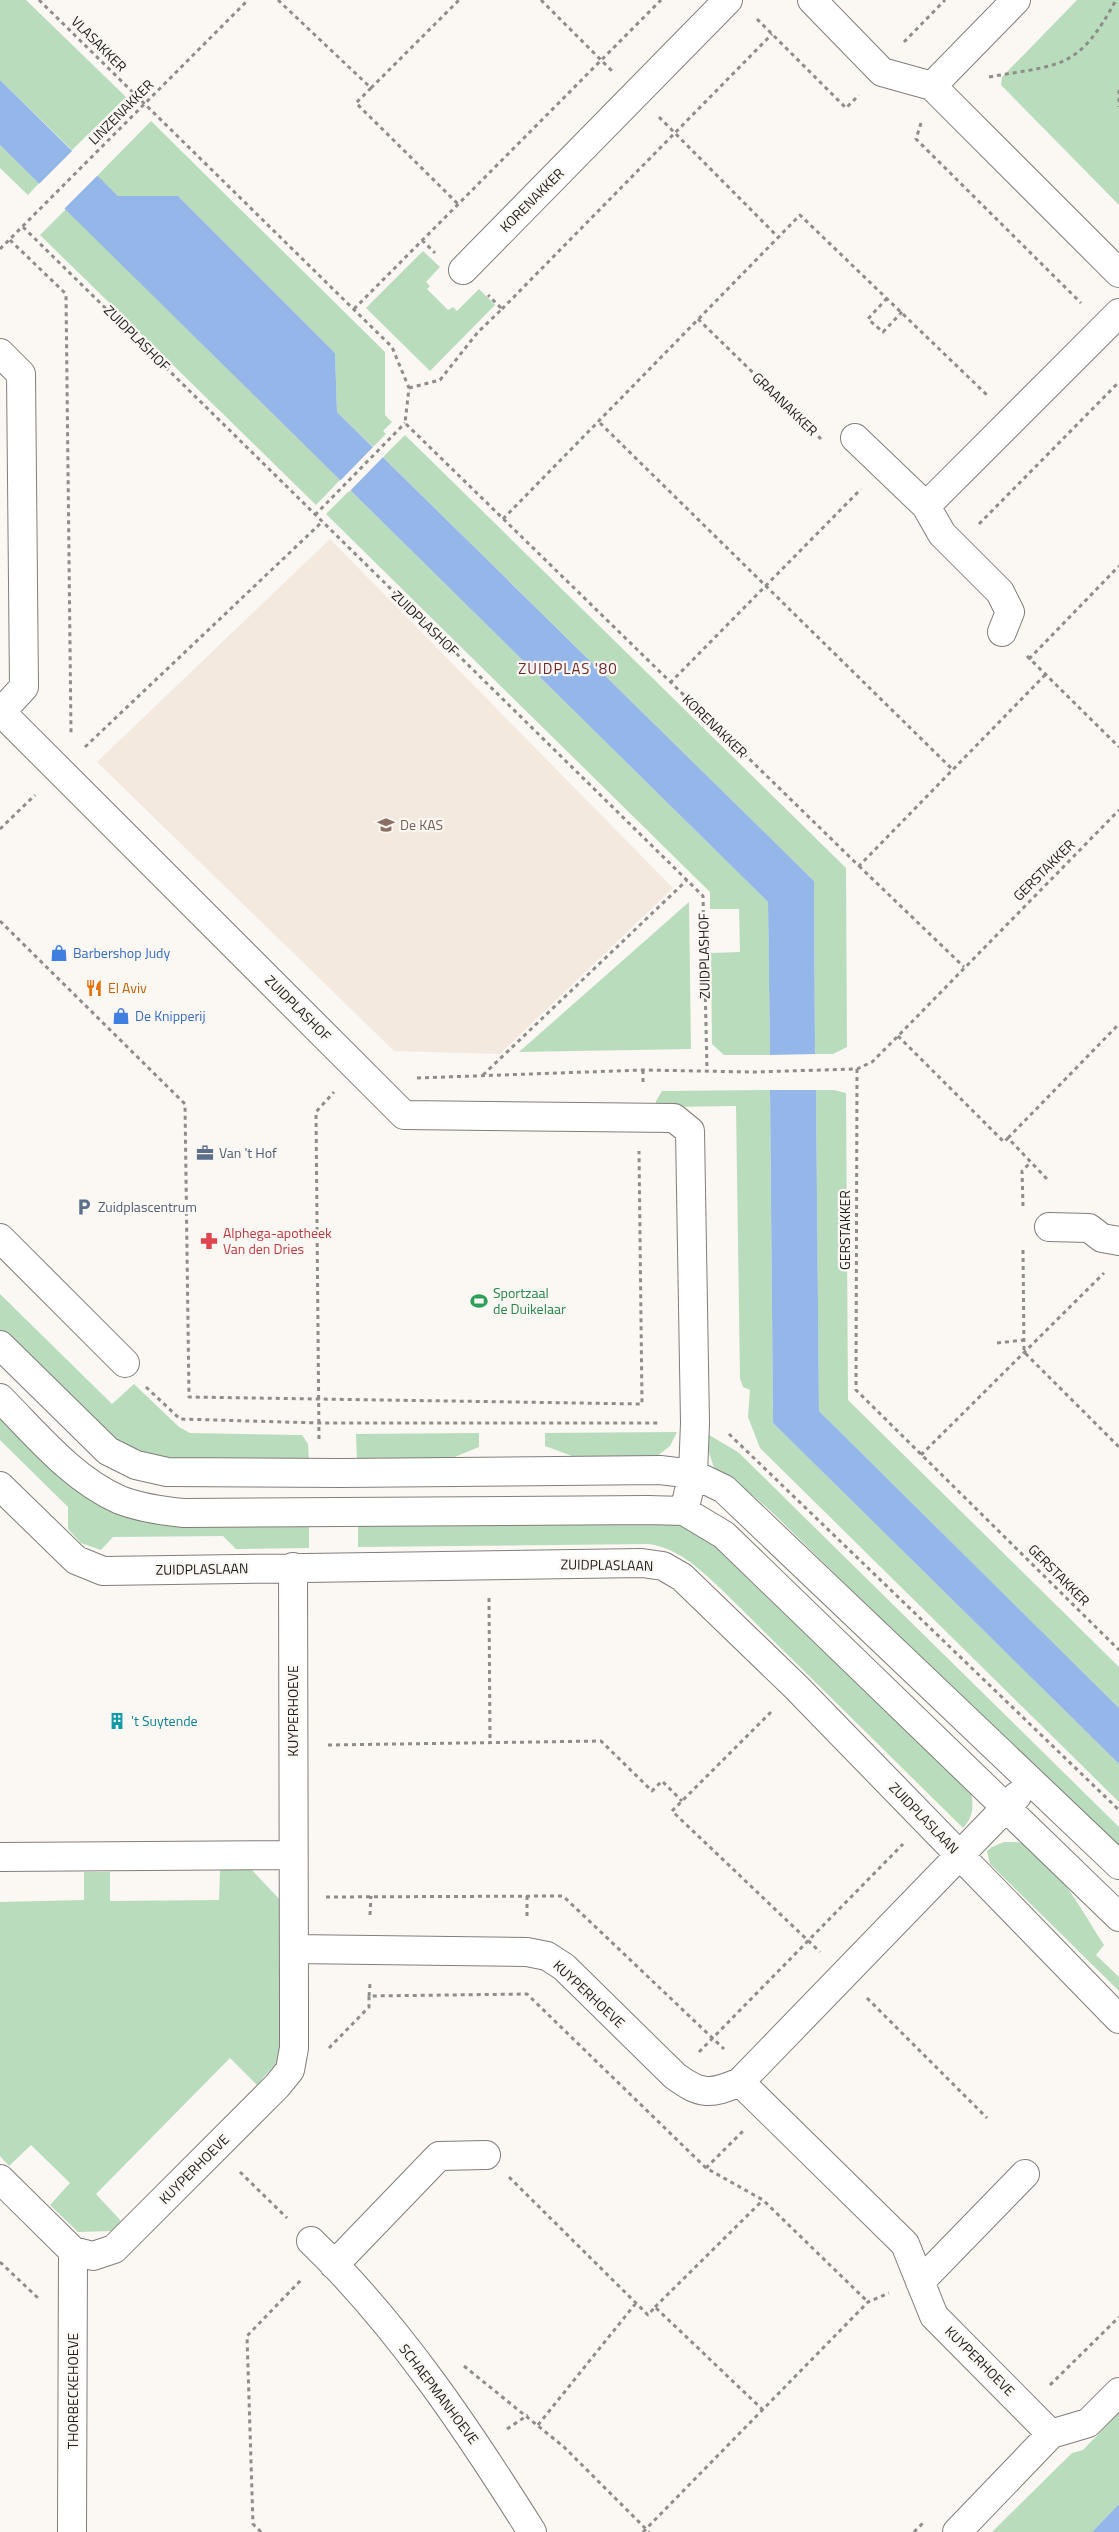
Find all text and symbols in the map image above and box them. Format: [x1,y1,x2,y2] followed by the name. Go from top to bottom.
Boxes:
[67,11,132,76] street label: VLASAKKER
[83,74,158,149] street label: LINZENAKKER
[495,163,569,237] street label: KORENAKKER
[100,300,175,375] street label: ZUIDPLASHOF
[748,367,823,440] street label: GRAANAKKER
[387,585,464,660] street label: ZUIDPLASHOF
[518,657,618,680] district label: ZUIDPLAS '80
[678,689,753,762] street label: KORENAKKER
[400,814,443,835] place label: De KAS
[376,815,396,835] school or university icon: De KAS
[1008,834,1079,905] street label: GERSTAKKER
[692,913,715,999] street label: ZUIDPLASHOF
[73,942,171,963] place label: Barbershop Judy
[49,943,69,963] shop icon: Barbershop Judy
[261,970,336,1045] street label: ZUIDPLASHOF
[108,977,147,998] place label: El Aviv
[84,978,104,998] restaurant icon: El Aviv
[135,1005,206,1026] place label: De Knipperij
[111,1006,131,1026] shop icon: De Knipperij
[219,1142,277,1163] place label: Van 't Hof
[195,1143,215,1163] office icon: Van 't Hof
[834,1190,855,1270] street label: GERSTAKKER
[98,1196,197,1217] place label: Zuidplascentrum
[74,1197,94,1217] parking icon: Zuidplascentrum
[223,1222,332,1259] place label: Alphega-apotheek Van den Dries
[199,1231,219,1251] pharmacy icon: Alphega-apotheek Van den Dries
[493,1282,566,1319] place label: Sportzaal de Duikelaar
[469,1291,489,1311] sports icon: Sportzaal de Duikelaar
[1024,1539,1095,1610] street label: GERSTAKKER
[560,1553,654,1576] street label: ZUIDPLASLAAN
[155,1557,249,1580] street label: ZUIDPLASLAAN
[282,1665,303,1757] street label: KUYPERHOEVE
[131,1710,198,1731] place label: 't Suytende
[107,1711,127,1731] building icon: 't Suytende
[885,1777,964,1858] street label: ZUIDPLASLAAN
[549,1955,630,2033] street label: KUYPERHOEVE
[154,2129,234,2208] street label: KUYPERHOEVE
[941,2321,1020,2401] street label: KUYPERHOEVE
[62,2332,83,2449] street label: THORBECKEHOEVE
[395,2339,484,2449] street label: SCHAEPMANHOEVE

